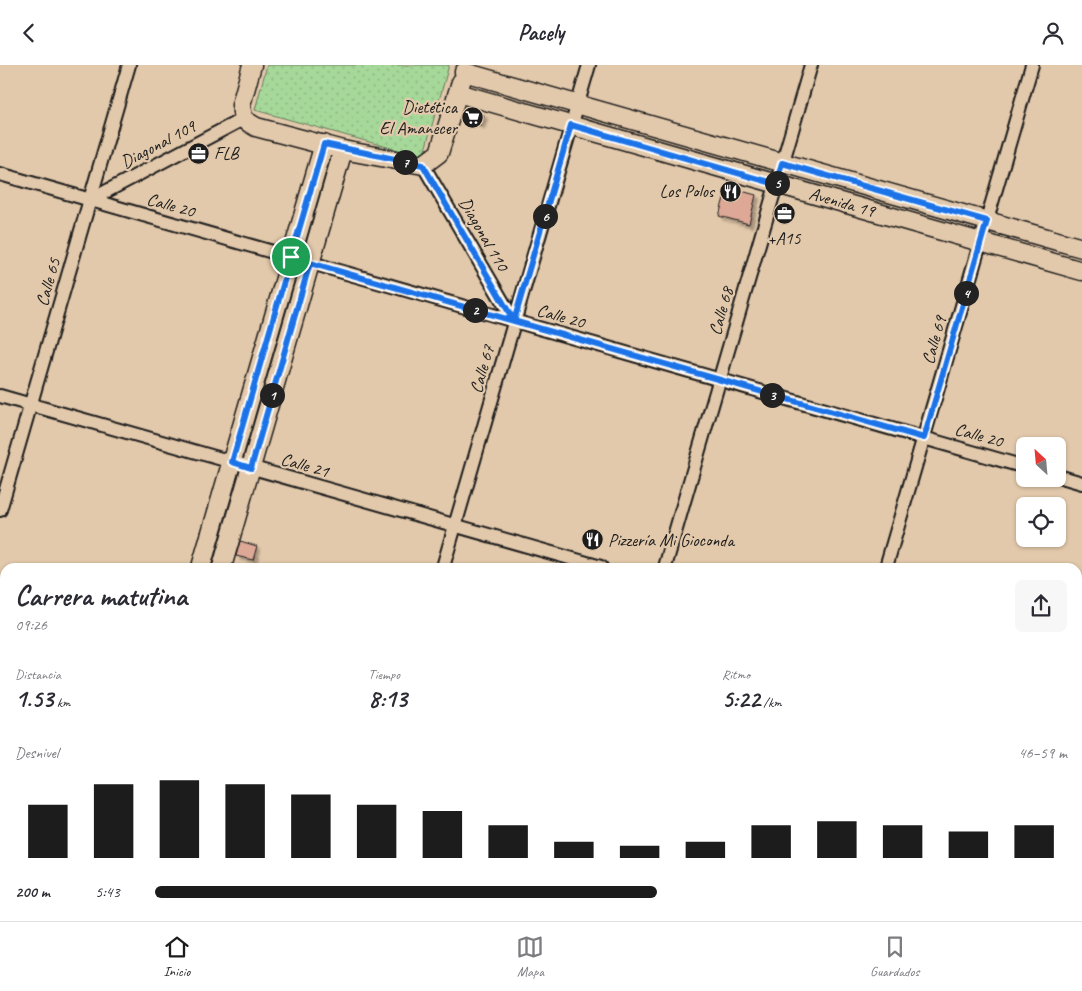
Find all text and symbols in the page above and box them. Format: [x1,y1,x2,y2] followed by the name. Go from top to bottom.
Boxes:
[15,19,43,47] icon: back
[518,19,564,47] text: Pacely
[1039,19,1067,47] icon: person
[379,96,459,139] place label: Dietética El Amanecer
[461,105,485,129] supermarket icon: Dietética El Amanecer
[117,114,201,173] street label: Diagonal 109
[186,141,210,165] office icon: FLB
[214,142,240,164] place label: FLB
[392,149,418,175] pin: 7
[402,154,409,171] text: 7
[764,171,790,195] pin: 5
[774,175,781,192] text: 5
[718,179,742,203] restaurant icon: Los Polos
[659,180,716,202] place label: Los Polos
[807,182,879,222] street label: Avenida 19
[144,188,199,223] street label: Calle 20
[454,193,515,277] street label: Diagonal 110
[772,201,796,225] office icon: +A15
[532,203,558,229] pin: 6
[542,208,549,225] text: 6
[767,227,802,249] place label: +A15
[270,236,312,278] pin
[277,243,305,271] icon: arrive
[31,255,66,309] street label: Calle 65
[954,281,978,305] pin: 4
[704,283,739,338] street label: Calle 68
[963,285,970,302] text: 4
[462,297,488,323] pin: 2
[534,299,589,334] street label: Calle 20
[472,302,479,319] text: 2
[917,312,952,367] street label: Calle 69
[465,342,500,396] street label: Calle 67
[260,383,284,407] pin: 1
[760,383,784,407] pin: 3
[269,387,276,404] text: 1
[769,387,776,404] text: 3
[952,418,1007,453] street label: Calle 20
[1016,437,1066,487] north arrow
[1016,437,1066,547] map controls
[278,448,332,483] street label: Calle 21
[1016,497,1066,547] button: locate
[580,528,604,552] restaurant icon: Pizzería Mi Gioconda
[608,529,735,551] place label: Pizzería Mi Gioconda
[15,578,187,613] text: Carrera matutina
[1015,580,1067,632] button: share
[15,615,47,635] text: 09:26
[15,666,61,683] text: Distancia
[368,666,400,683] text: Tiempo
[722,666,750,683] text: Ritmo
[15,683,53,715] text: 1.53
[368,683,407,715] text: 8:13
[722,683,760,715] text: 5:22
[53,694,70,711] text: km
[760,694,782,711] text: /km
[15,743,58,763] text: Desnivel
[1018,743,1067,763] text: 46–59 m
[15,882,50,902] text: 200 m
[95,882,120,902] text: 5:43
[163,933,191,980] tab: Inicio
[516,933,544,980] tab: Mapa
[870,933,919,980] tab: Guardados

